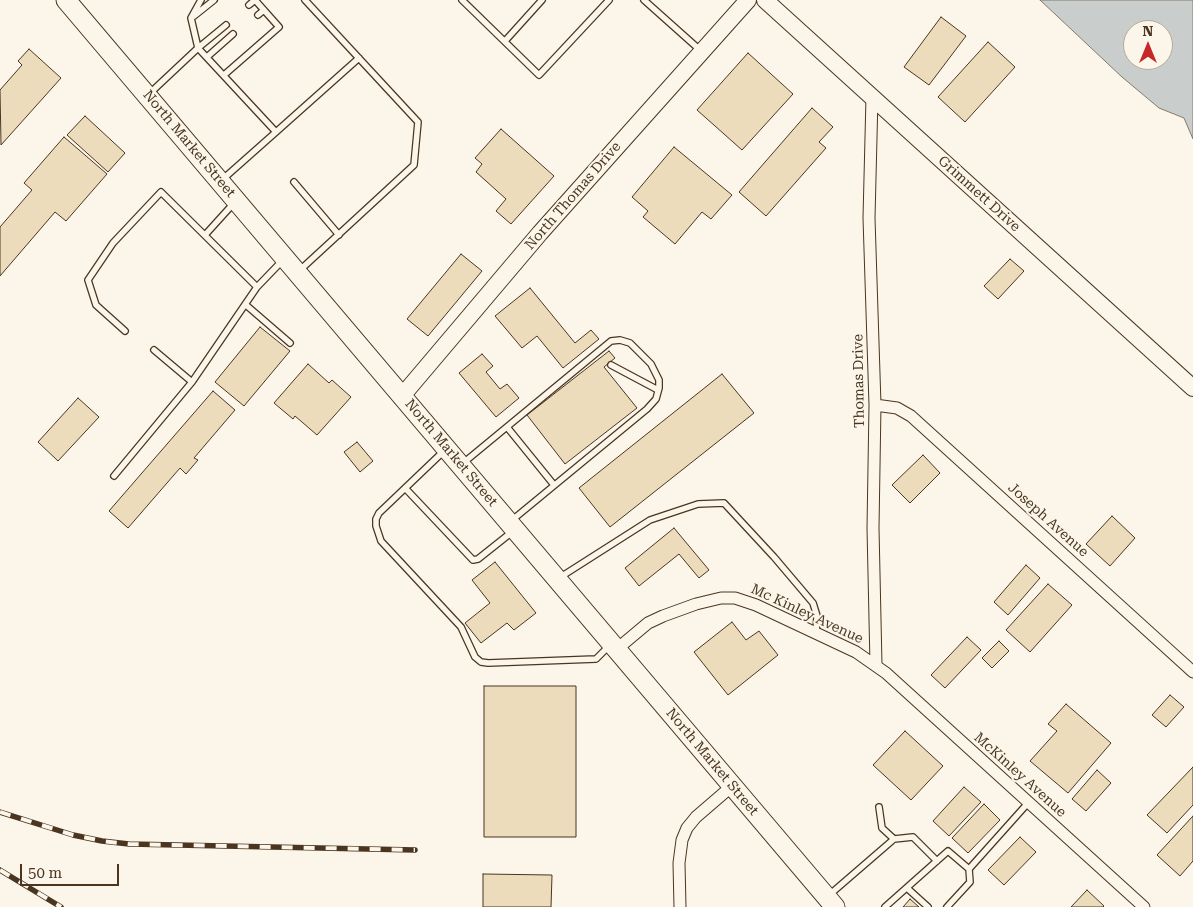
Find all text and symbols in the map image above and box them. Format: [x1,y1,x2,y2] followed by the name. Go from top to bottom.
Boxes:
[1123,20,1173,70] north arrow
[1143,23,1153,39] text: N
[139,87,239,201] street label: North Market Street
[522,139,624,253] street label: North Thomas Drive
[934,153,1024,235] street label: Grimmett Drive
[850,334,868,428] street label: Thomas Drive
[401,396,501,510] street label: North Market Street
[1004,479,1092,561] street label: Joseph Avenue
[748,581,866,647] street label: Mc Kinley Avenue
[662,705,762,819] street label: North Market Street
[970,729,1070,821] street label: McKinley Avenue
[22,854,121,886] scale bar
[28,864,62,882] text: 50 m

